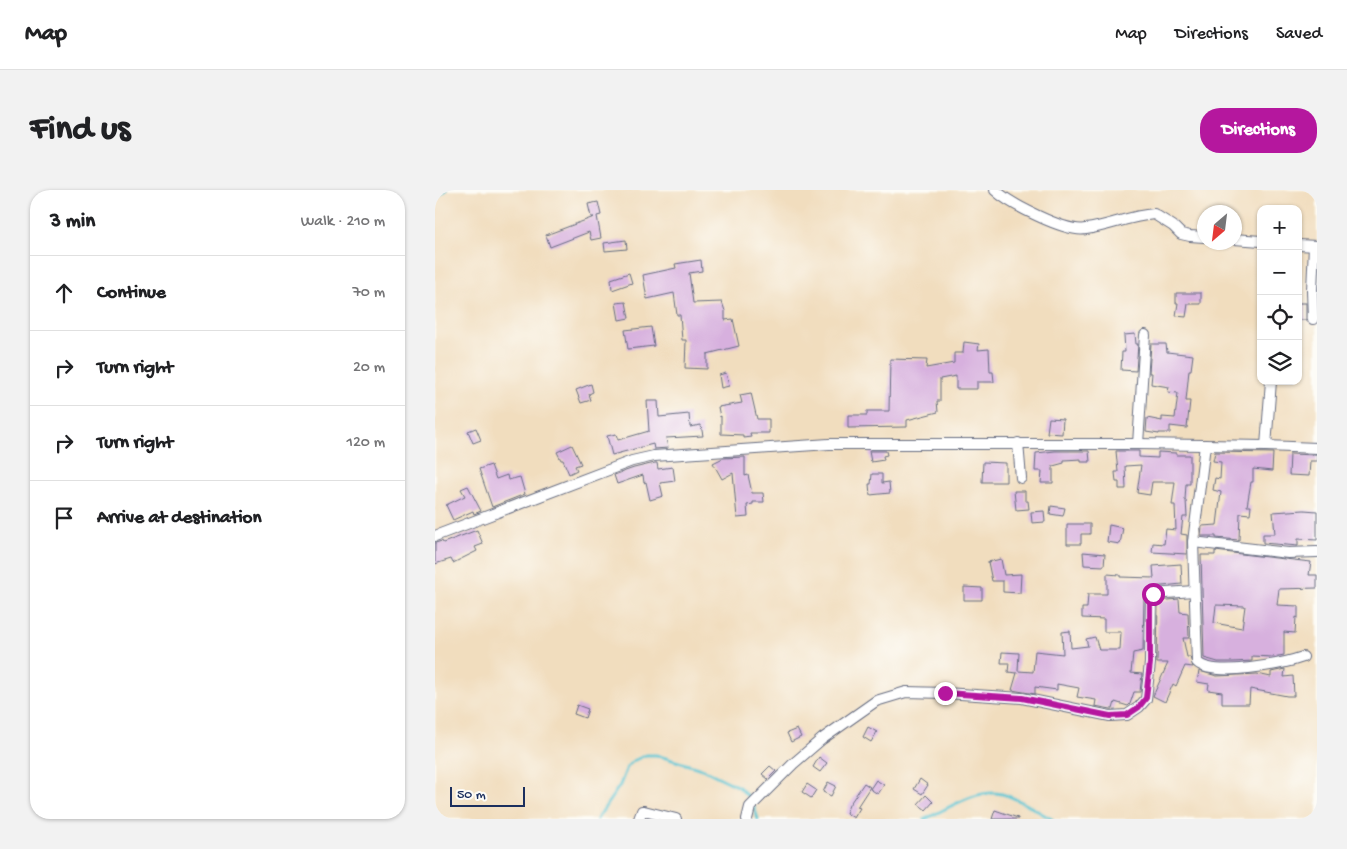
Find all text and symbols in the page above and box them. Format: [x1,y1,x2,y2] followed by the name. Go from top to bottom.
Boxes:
[25,20,67,49] text: Map
[1115,24,1147,45] text: Map
[1175,24,1248,45] text: Directions
[1276,24,1322,45] text: Saved
[1200,108,1317,153] button: Directions
[30,110,130,151] text: Find us
[1197,205,1242,250] north arrow
[1257,205,1302,385] map controls
[1257,205,1302,250] button: +
[50,210,95,235] text: 3 min
[301,213,385,232] text: Walk · 210 m
[1257,250,1302,295] button: −
[50,279,78,307] icon: ahead
[97,282,166,305] text: Continue
[352,284,385,303] text: 70 m
[1257,295,1302,340] button: locate
[1257,340,1302,385] button: layers
[50,354,78,382] icon: right
[97,357,173,380] text: Turn right
[353,359,385,378] text: 20 m
[50,429,78,457] icon: right
[97,432,173,455] text: Turn right
[346,434,385,453] text: 120 m
[50,504,78,532] icon: arrive
[97,507,261,530] text: Arrive at destination
[1142,583,1165,606] route start
[934,682,957,705] route end
[450,784,525,807] scale bar
[457,787,486,804] text: 50 m

